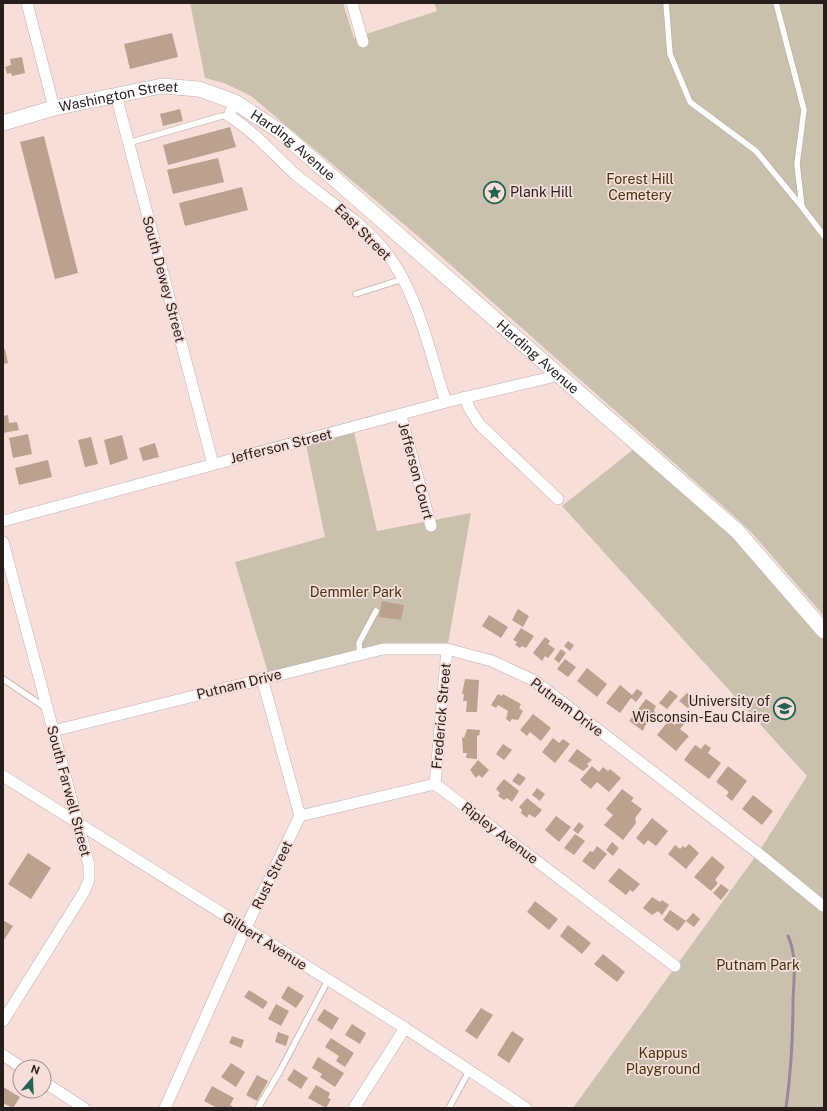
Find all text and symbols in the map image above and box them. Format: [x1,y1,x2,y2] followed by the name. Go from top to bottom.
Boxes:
[57,77,179,115] street label: Washington Street
[248,106,339,184] street label: Harding Avenue
[606,171,674,203] park label: Forest Hill Cemetery
[482,179,508,205] place icon: Plank Hill
[510,184,573,200] place label: Plank Hill
[332,201,394,263] street label: East Street
[139,214,189,344] street label: South Dewey Street
[493,316,582,397] street label: Harding Avenue
[395,421,437,521] street label: Jefferson Court
[228,426,334,466] street label: Jefferson Street
[310,584,402,600] park label: Demmler Park
[428,662,454,770] street label: Frederick Street
[195,666,283,702] street label: Putnam Drive
[527,674,607,740] street label: Putnam Drive
[632,693,770,725] place label: University of Wisconsin-Eau Claire
[772,696,798,722] school or university icon: University of Wisconsin-Eau Claire
[44,724,94,858] street label: South Farwell Street
[458,799,542,867] street label: Ripley Avenue
[249,838,295,912] street label: Rust Street
[220,909,310,973] street label: Gilbert Avenue
[716,957,800,973] park label: Putnam Park
[626,1045,700,1077] park label: Kappus Playground
[12,1059,52,1099] north arrow
[29,1062,41,1077] text: N

